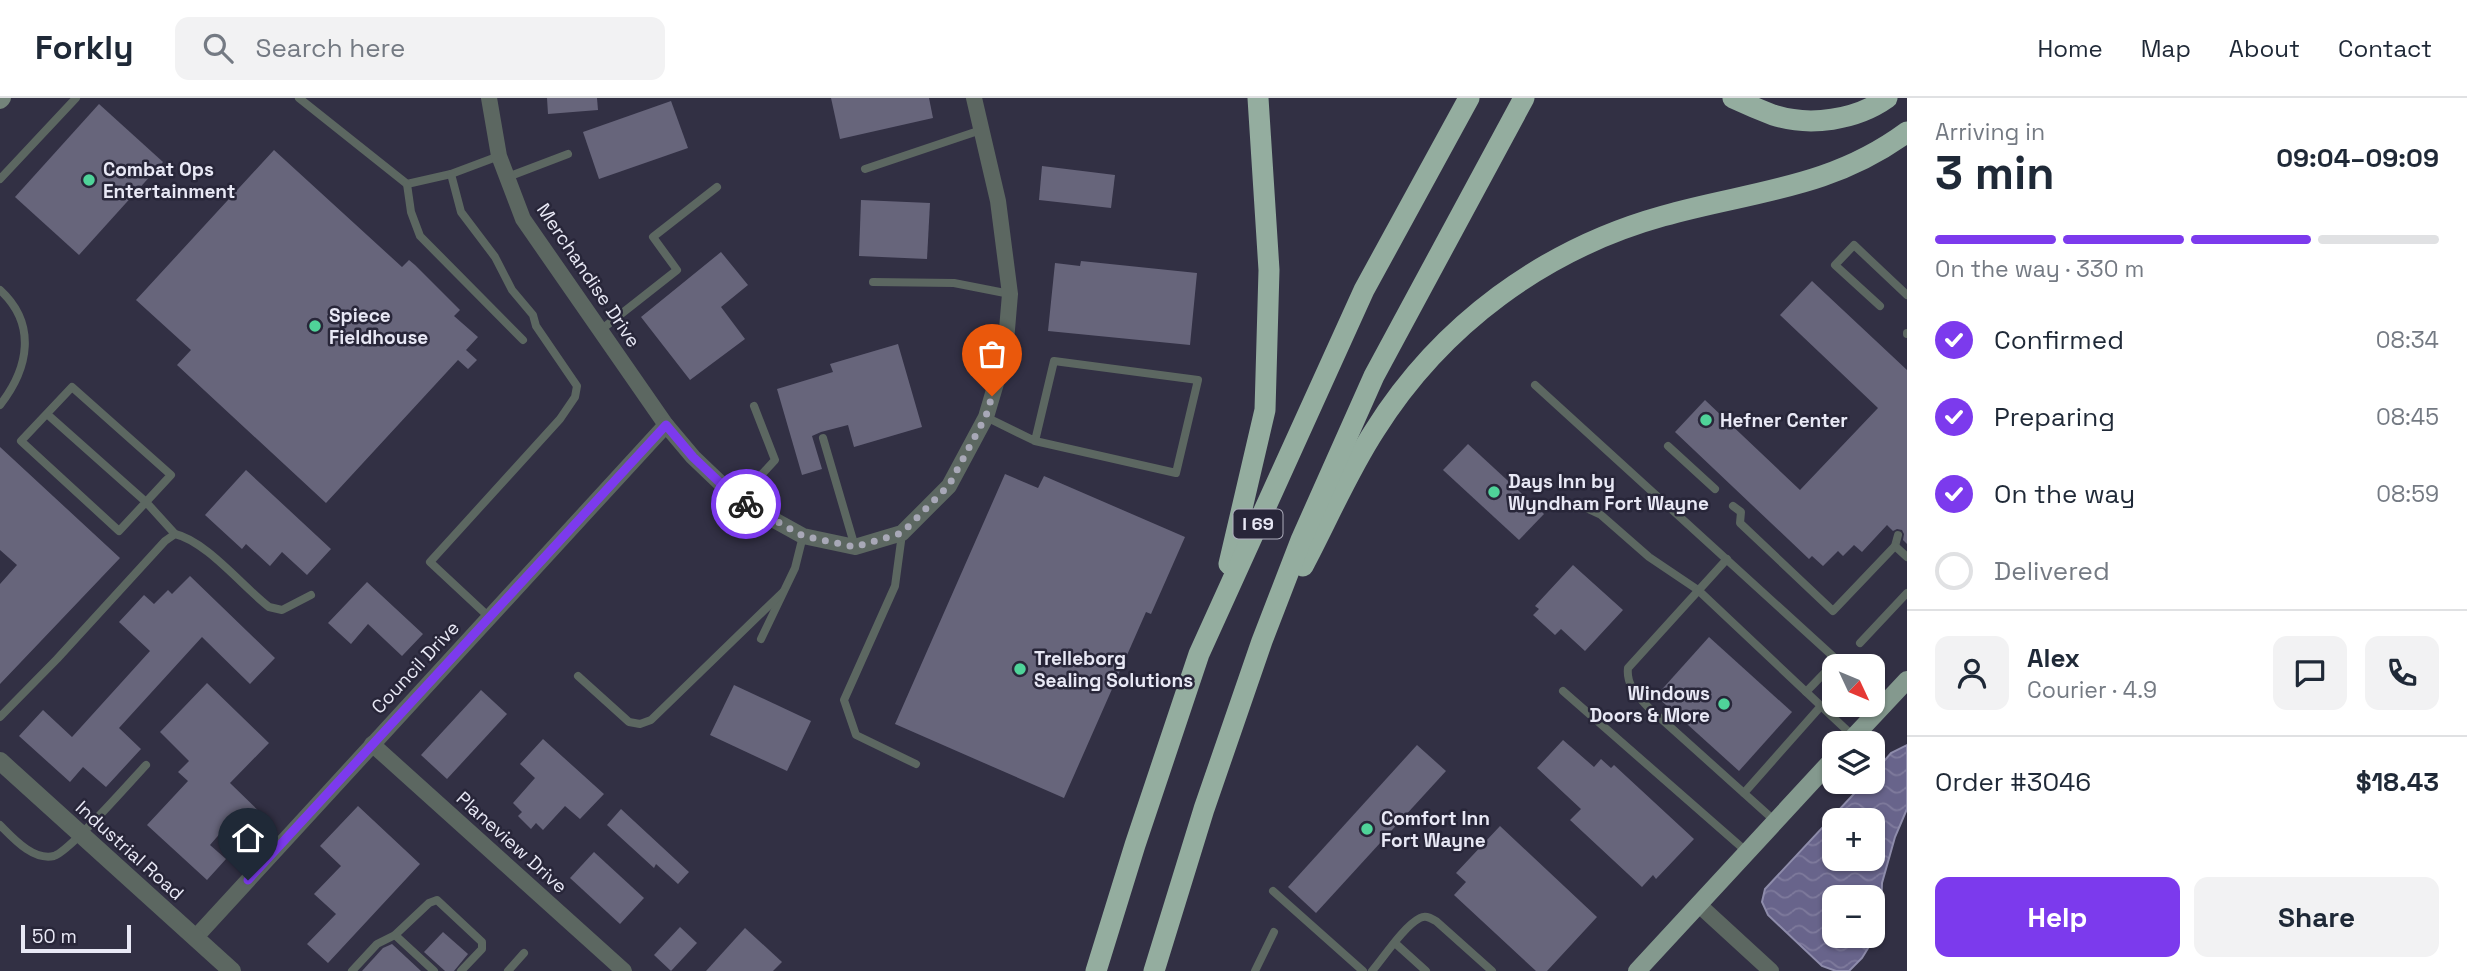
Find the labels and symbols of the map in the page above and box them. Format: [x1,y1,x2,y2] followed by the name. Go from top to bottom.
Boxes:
[103,157,235,204] place label: Combat Ops Entertainment
[81,172,97,188] marker: Combat Ops Entertainment
[531,198,646,352] street label: Merchandise Drive
[329,303,428,350] place label: Spiece Fieldhouse
[307,318,323,334] marker: Spiece Fieldhouse
[962,324,1022,396] pin
[1720,408,1848,433] place label: Hefner Center
[1698,412,1714,428] marker: Hefner Center
[711,469,781,539] courier
[1508,469,1709,516] place label: Days Inn by Wyndham Fort Wayne
[1486,484,1502,500] marker: Days Inn by Wyndham Fort Wayne
[1234,510,1282,538] road number: I 69
[366,616,465,719] street label: Council Drive
[1034,646,1193,693] place label: Trelleborg Sealing Solutions
[1822,654,1885,718] north arrow
[1012,661,1028,677] marker: Trelleborg Sealing Solutions
[1589,681,1710,728] place label: Windows Doors & More
[1716,696,1732,712] marker: Windows Doors & More
[451,786,572,899] street label: Planeview Drive
[70,795,189,906] street label: Industrial Road
[1381,806,1490,853] place label: Comfort Inn Fort Wayne
[218,808,278,880] pin
[1359,821,1375,837] marker: Comfort Inn Fort Wayne
[21,922,131,954] scale bar

